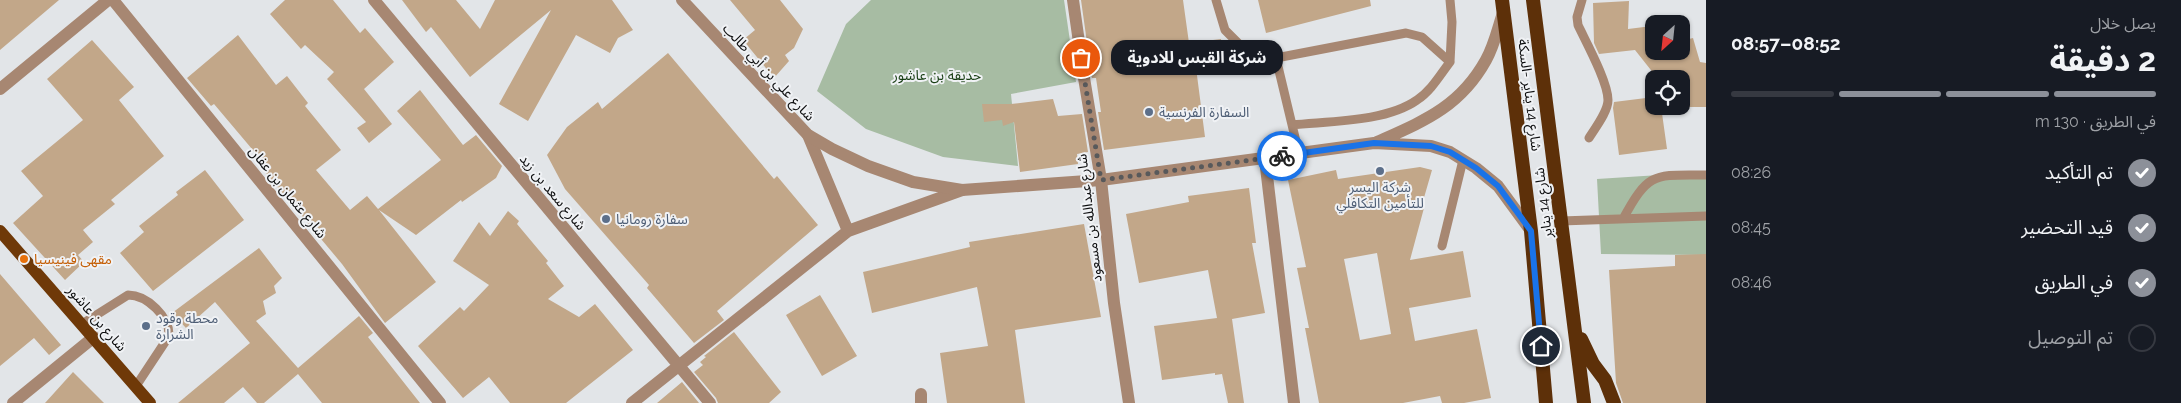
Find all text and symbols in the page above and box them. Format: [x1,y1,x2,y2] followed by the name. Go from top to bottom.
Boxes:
[2090,14,2156,33] text: يصل خلال
[1645,15,1690,60] north arrow
[1645,15,1690,115] map controls
[717,20,819,126] street label: شارع علي بن أبي طالب
[1731,32,1841,54] text: 08:52–08:57
[1060,37,1102,79] pin
[1512,38,1545,153] street label: شارع 14 يناير -السكة
[1111,40,1284,76] callout: شركة القبس للادوية
[2050,41,2156,78] text: 2 دقيقة
[1067,44,1095,72] icon: bag
[1128,48,1266,67] text: شركة القبس للادوية
[892,67,981,84] park label: حديقة بن عاشور
[1645,70,1690,115] button: locate
[1159,104,1249,121] place label: السفارة الفرنسية
[1143,106,1155,118] marker: السفارة الفرنسية
[2035,112,2156,131] text: في الطريق · 130 m
[1257,131,1307,181] courier
[1268,142,1296,170] icon: bike
[244,143,330,243] street label: شارع عثمان بن عفان
[514,151,589,235] street label: شارع سعد بن زيد
[1073,153,1108,283] street label: شارع عبدالله بن مسعود
[2128,159,2156,187] icon: check
[2045,161,2113,183] text: تم التأكيد
[1731,163,1771,182] text: 08:26
[1374,165,1386,177] marker: شركة اليسر للتأمين التكافلي
[1531,166,1558,240] street label: شارع 14 يناير
[1336,179,1424,214] place label: شركة اليسر للتأمين التكافلي
[616,211,688,228] place label: سفارة رومانيا
[600,213,612,225] marker: سفارة رومانيا
[2128,214,2156,242] icon: check
[2021,216,2113,238] text: قيد التحضير
[1731,218,1771,237] text: 08:45
[34,251,112,268] place label: مقهى فينيسيا
[18,253,30,265] marker: مقهى فينيسيا
[2128,269,2156,297] icon: check
[2035,271,2113,293] text: في الطريق
[1731,273,1772,292] text: 08:46
[61,281,130,356] street label: شارع بن عاشور
[156,310,218,343] place label: محطة وقود الشرارة
[140,320,152,332] marker: محطة وقود الشرارة
[1520,325,1562,367] pin
[2028,326,2113,348] text: تم التوصيل
[1527,332,1555,360] icon: home

